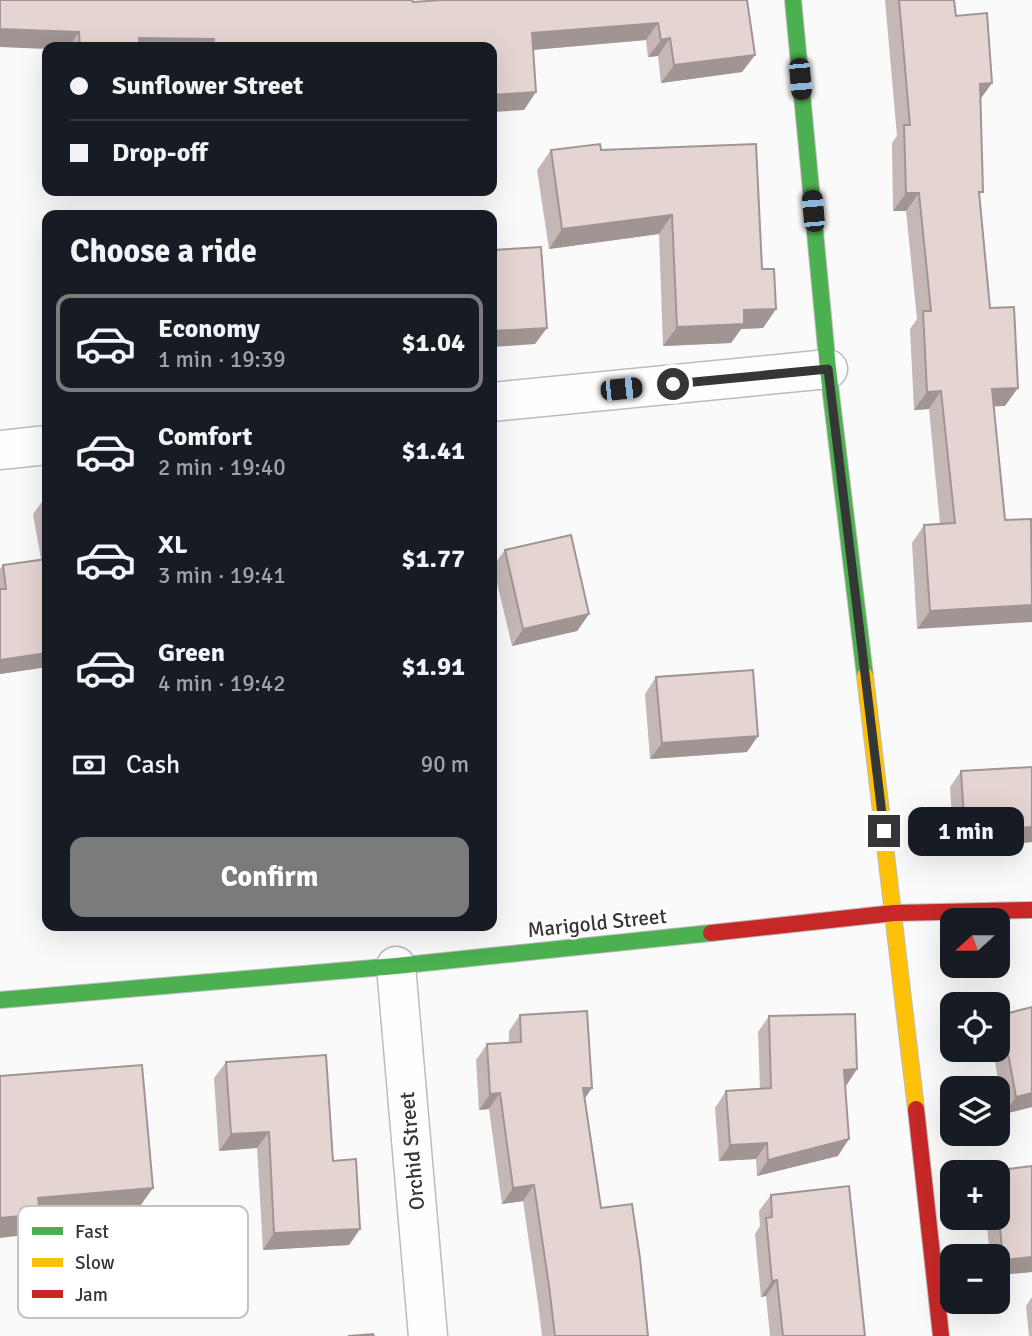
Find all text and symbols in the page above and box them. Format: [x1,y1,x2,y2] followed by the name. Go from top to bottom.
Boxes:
[788,57,813,101] car
[112,70,303,102] text: Sunflower Street
[112,137,208,169] text: Drop-off
[801,189,826,233] car
[70,232,257,271] text: Choose a ride
[74,312,137,375] icon: car
[158,313,260,345] text: Economy
[401,327,465,359] text: $1.04
[158,345,286,374] text: 1 min · 19:39
[657,368,689,400] route start
[600,376,643,402] car
[74,420,137,483] icon: car
[158,421,252,453] text: Comfort
[401,435,465,467] text: $1.41
[158,453,286,482] text: 2 min · 19:40
[74,528,137,591] icon: car
[158,529,188,561] text: XL
[401,543,465,575] text: $1.77
[158,561,286,590] text: 3 min · 19:41
[74,636,137,699] icon: car
[158,637,225,669] text: Green
[401,651,465,683] text: $1.91
[158,669,286,698] text: 4 min · 19:42
[70,746,108,784] icon: cash
[126,749,180,781] text: Cash
[421,750,469,779] text: 90 m
[908,806,1024,856] callout: 1 min
[868,815,900,847] route end
[938,817,994,846] text: 1 min
[70,837,469,917] button: Confirm
[526,903,668,943] street label: Marigold Street
[940,908,1010,978] north arrow
[940,908,1010,1314] map controls
[940,992,1010,1062] button: locate
[940,1076,1010,1146] button: layers
[394,1091,430,1211] street label: Orchid Street
[940,1160,1010,1230] button: +
[18,1206,248,1318] legend
[75,1220,109,1244] text: Fast
[940,1244,1010,1314] button: −
[75,1251,115,1275] text: Slow
[75,1283,108,1307] text: Jam

